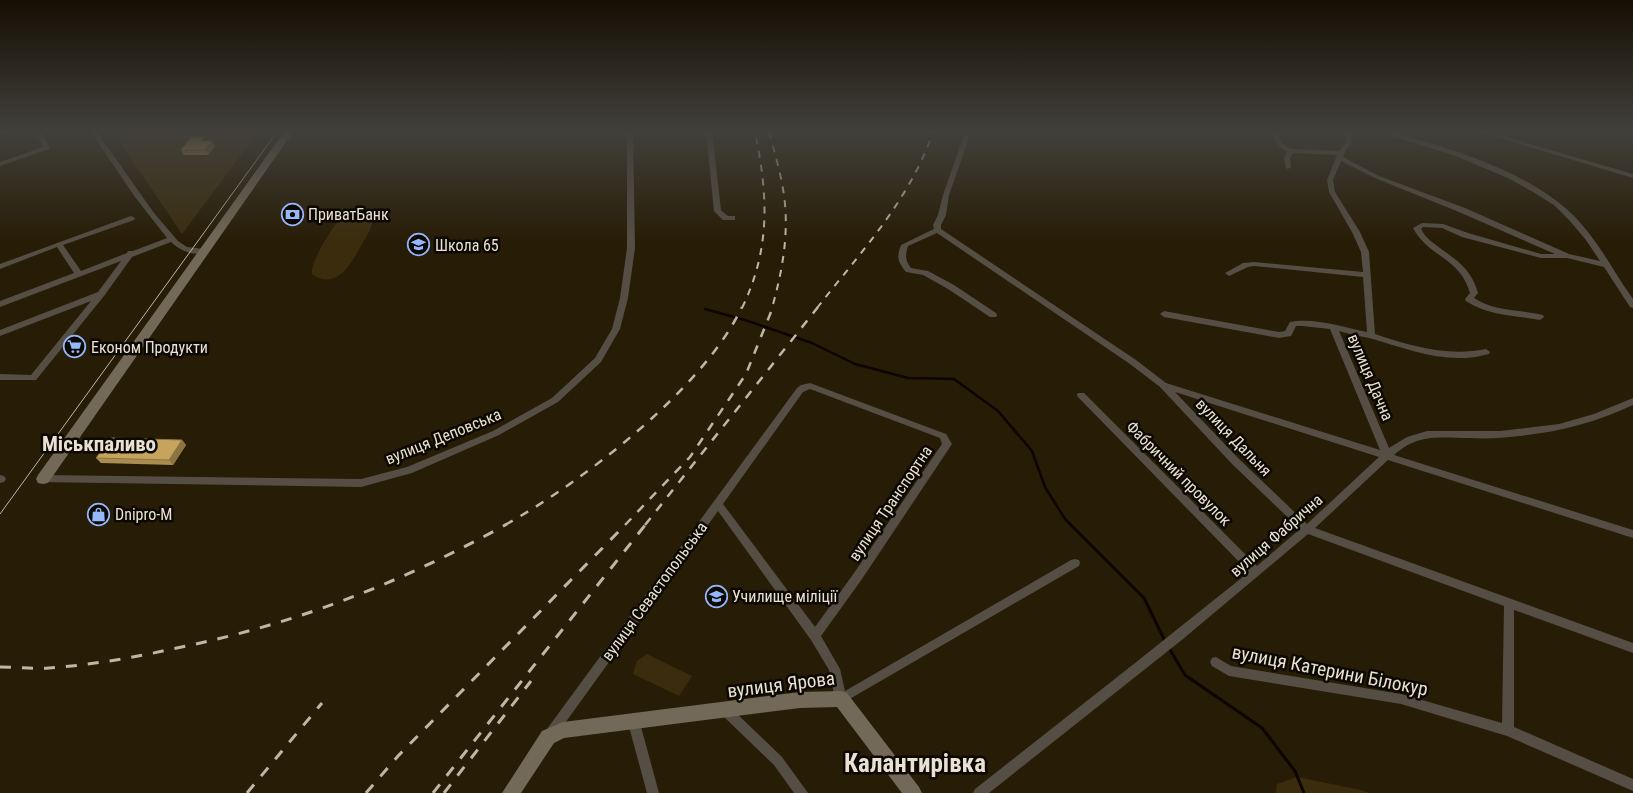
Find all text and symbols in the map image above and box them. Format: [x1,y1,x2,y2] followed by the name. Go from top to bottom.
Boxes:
[280,202,304,226] bank icon: ПриватБанк
[308,205,389,224] place label: ПриватБанк
[407,233,431,257] school or university icon: Школа 65
[435,236,499,255] place label: Школа 65
[1344,331,1397,423] street label: вулиця Дачна
[63,335,87,359] supermarket icon: Економ Продукти
[91,338,208,357] place label: Економ Продукти
[1192,395,1275,480] street label: вулиця Дальня
[383,405,504,468] street label: вулиця Деповська
[1122,417,1235,530] street label: Фабричний провулок
[42,432,156,456] district label: Міськпаливо
[845,442,936,564] street label: вулиця Транспортна
[1226,490,1326,581] street label: вулиця Фабрична
[87,502,111,526] shop icon: Dnipro-M
[115,505,172,524] place label: Dnipro-M
[598,518,711,664] street label: вулиця Севастопольська
[704,584,728,608] school or university icon: Училище міліції
[732,587,838,606] place label: Училище міліції
[1230,640,1430,701] street label: вулиця Катерини Білокур
[726,666,836,703] street label: вулиця Ярова
[844,749,986,778] district label: Калантирівка

